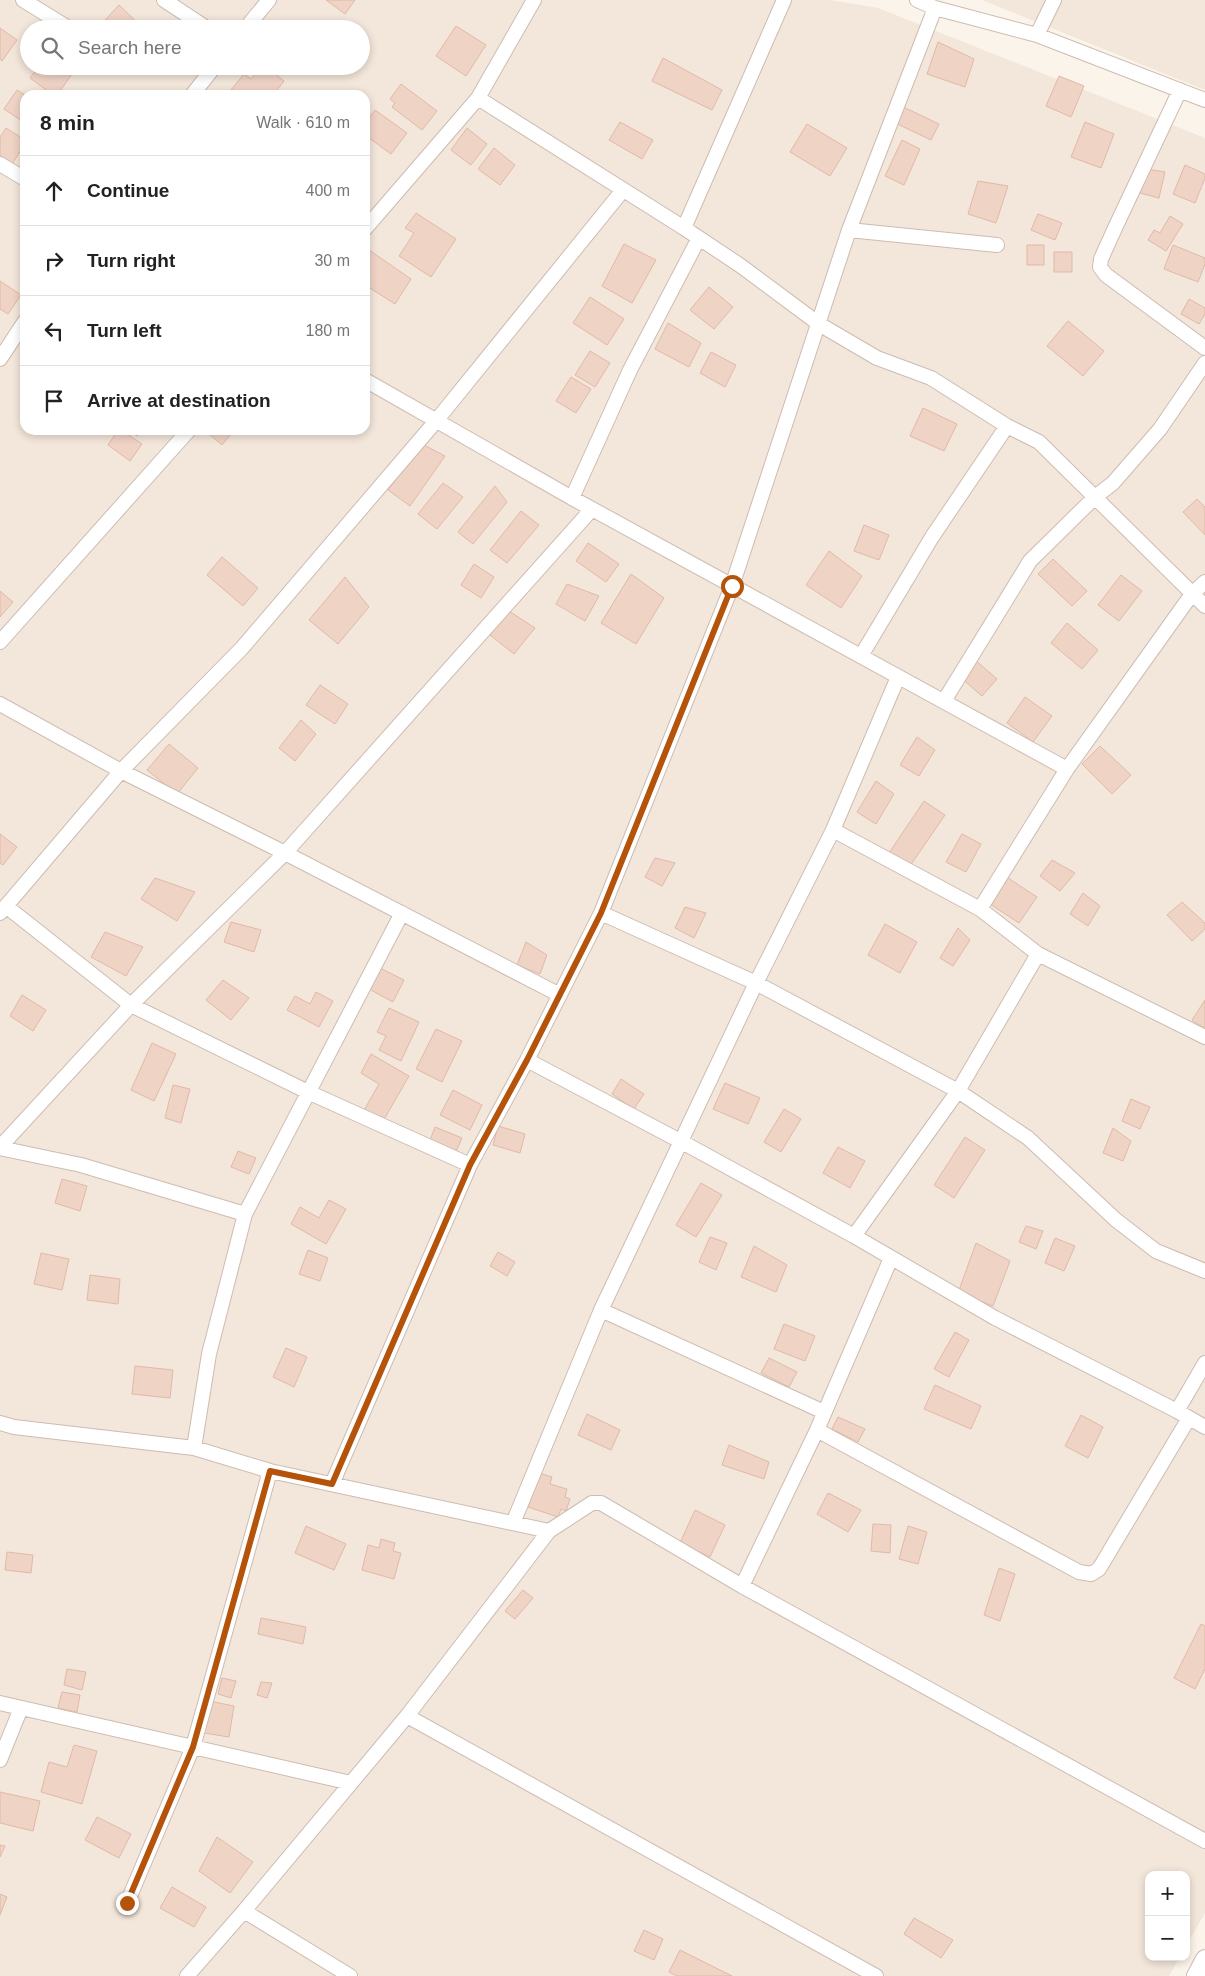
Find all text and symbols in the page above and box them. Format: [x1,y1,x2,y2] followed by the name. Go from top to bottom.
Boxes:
[20,20,370,75] search box
[38,34,66,62] icon: search
[78,37,182,58] text: Search here
[40,111,95,134] text: 8 min
[256,114,350,131] text: Walk · 610 m
[40,177,68,205] icon: ahead
[87,180,169,201] text: Continue
[306,182,350,199] text: 400 m
[40,247,68,275] icon: right
[87,250,175,271] text: Turn right
[314,252,350,269] text: 30 m
[40,317,68,345] icon: left
[87,320,162,341] text: Turn left
[306,322,350,339] text: 180 m
[40,387,68,415] icon: arrive
[87,390,271,411] text: Arrive at destination
[721,575,744,598] route start
[1145,1871,1190,1961] map controls
[1145,1871,1190,1916] button: +
[116,1892,139,1915] route end
[1145,1916,1190,1961] button: −

